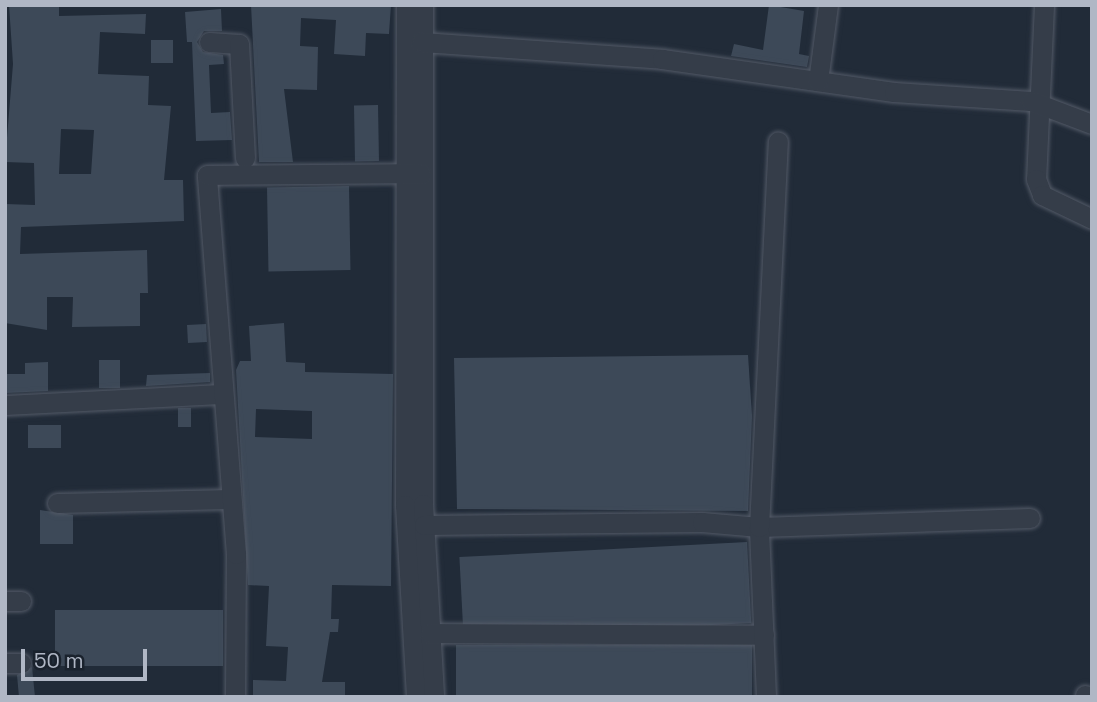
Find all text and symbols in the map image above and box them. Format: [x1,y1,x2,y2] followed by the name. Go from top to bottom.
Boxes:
[24,636,150,680] scale bar
[34,647,84,674] text: 50 m

